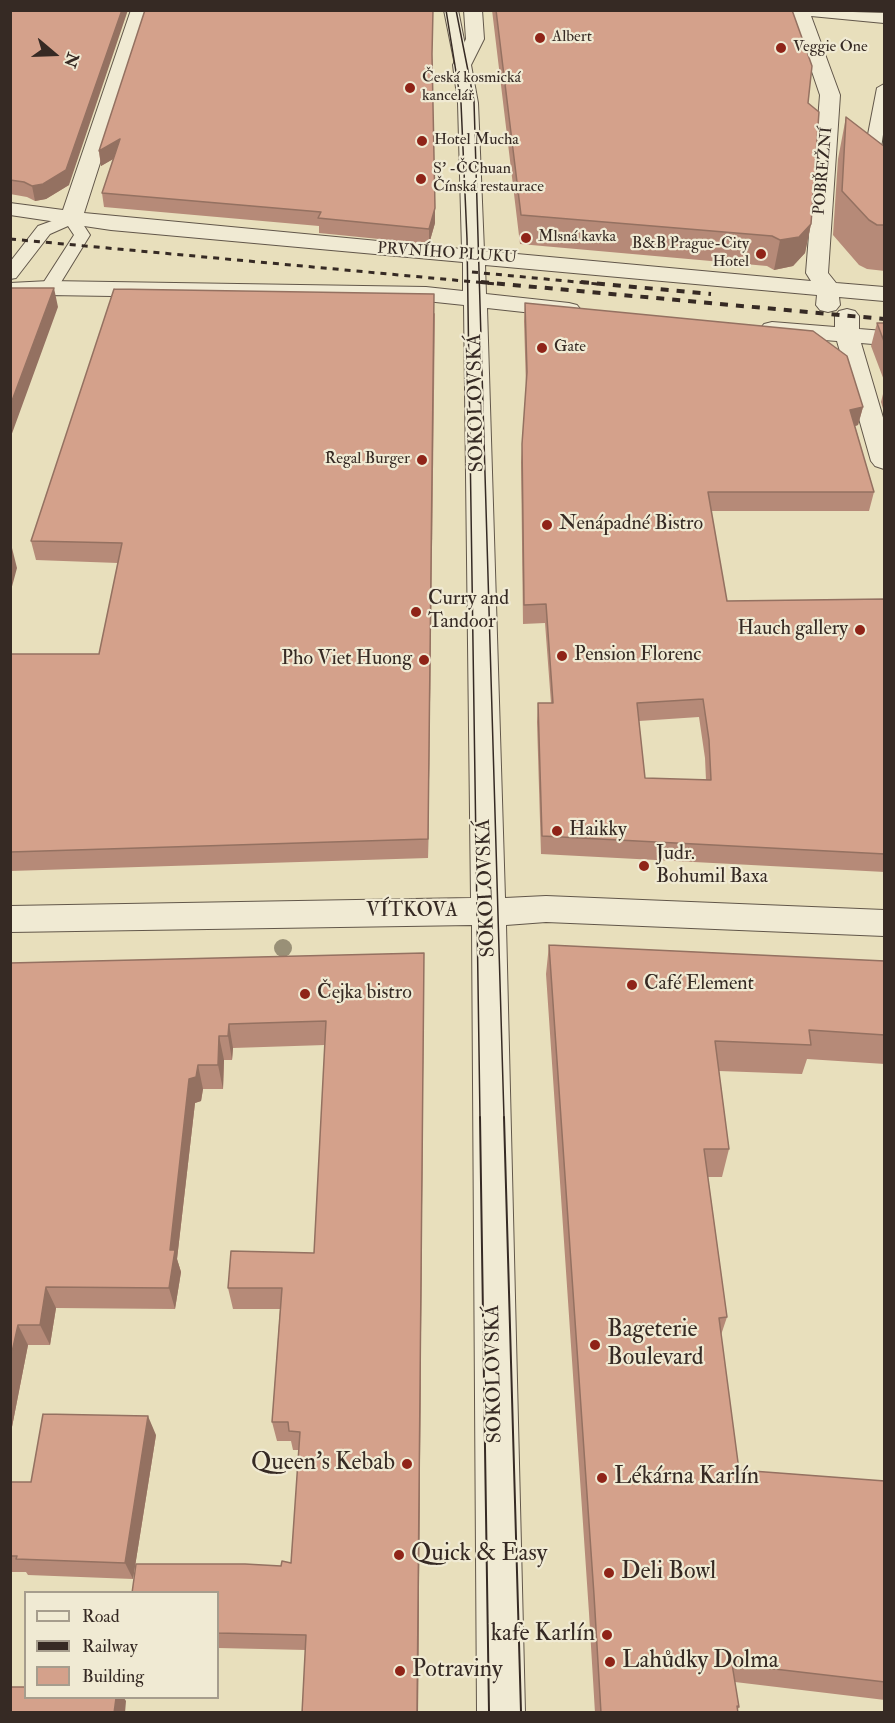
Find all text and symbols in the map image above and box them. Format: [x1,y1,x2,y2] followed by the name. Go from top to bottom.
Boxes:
[24,24,84,84] north arrow
[552,28,592,48] place label: Albert
[533,31,547,45] marker: Albert
[793,38,868,58] place label: Veggie One
[774,41,788,55] marker: Veggie One
[59,50,83,70] text: N
[422,69,521,107] place label: Česká kosmická kancelář
[403,81,417,95] marker: Česká kosmická kancelář
[811,126,837,216] street label: POBŘEŽNÍ
[434,131,519,151] place label: Hotel Mucha
[415,134,429,148] marker: Hotel Mucha
[433,160,544,198] place label: S' -ČChuan Čínská restaurace
[414,172,428,186] marker: S' -ČChuan Čínská restaurace
[538,228,616,248] place label: Mlsná kavka
[519,231,533,245] marker: Mlsná kavka
[632,235,749,273] place label: B&B Prague-City Hotel
[377,240,517,268] street label: PRVNÍHO PLUKU
[754,247,768,261] marker: B&B Prague-City Hotel
[464,333,490,473] street label: SOKOLOVSKÁ
[554,338,586,358] place label: Gate
[535,341,549,355] marker: Gate
[325,450,410,470] place label: Regal Burger
[415,453,429,467] marker: Regal Burger
[559,513,703,537] place label: Nenápadné Bistro
[540,518,554,532] marker: Nenápadné Bistro
[428,588,509,635] place label: Curry and Tandoor
[409,605,423,619] marker: Curry and Tandoor
[737,618,848,642] place label: Hauch gallery
[853,623,867,637] marker: Hauch gallery
[574,644,701,668] place label: Pension Florenc
[281,648,412,672] place label: Pho Viet Huong
[555,649,569,663] marker: Pension Florenc
[417,653,431,667] marker: Pho Viet Huong
[473,818,501,958] street label: SOKOLOVSKÁ
[569,819,627,843] place label: Haikky
[550,824,564,838] marker: Haikky
[656,843,768,890] place label: Judr. Bohumil Baxa
[637,859,651,873] marker: Judr. Bohumil Baxa
[366,900,458,924] street label: VÍTKOVA
[644,973,754,997] place label: Café Element
[625,978,639,992] marker: Café Element
[317,982,412,1006] place label: Čejka bistro
[298,987,312,1001] marker: Čejka bistro
[482,1304,508,1444] street label: SOKOLOVSKÁ
[607,1317,704,1373] place label: Bageterie Boulevard
[588,1338,602,1352] marker: Bageterie Boulevard
[251,1450,395,1478] place label: Queen's Kebab
[400,1457,414,1471] marker: Queen's Kebab
[614,1464,759,1492] place label: Lékárna Karlín
[595,1471,609,1485] marker: Lékárna Karlín
[411,1541,547,1569] place label: Quick & Easy
[392,1548,406,1562] marker: Quick & Easy
[621,1559,716,1587] place label: Deli Bowl
[602,1566,616,1580] marker: Deli Bowl
[24,1591,219,1699] legend
[82,1605,120,1628] text: Road
[491,1621,595,1649] place label: kafe Karlín
[600,1628,614,1642] marker: kafe Karlín
[82,1635,138,1658] text: Railway
[622,1648,779,1676] place label: Lahůdky Dolma
[603,1655,617,1669] marker: Lahůdky Dolma
[412,1657,503,1685] place label: Potraviny
[393,1664,407,1678] marker: Potraviny
[82,1665,144,1688] text: Building

